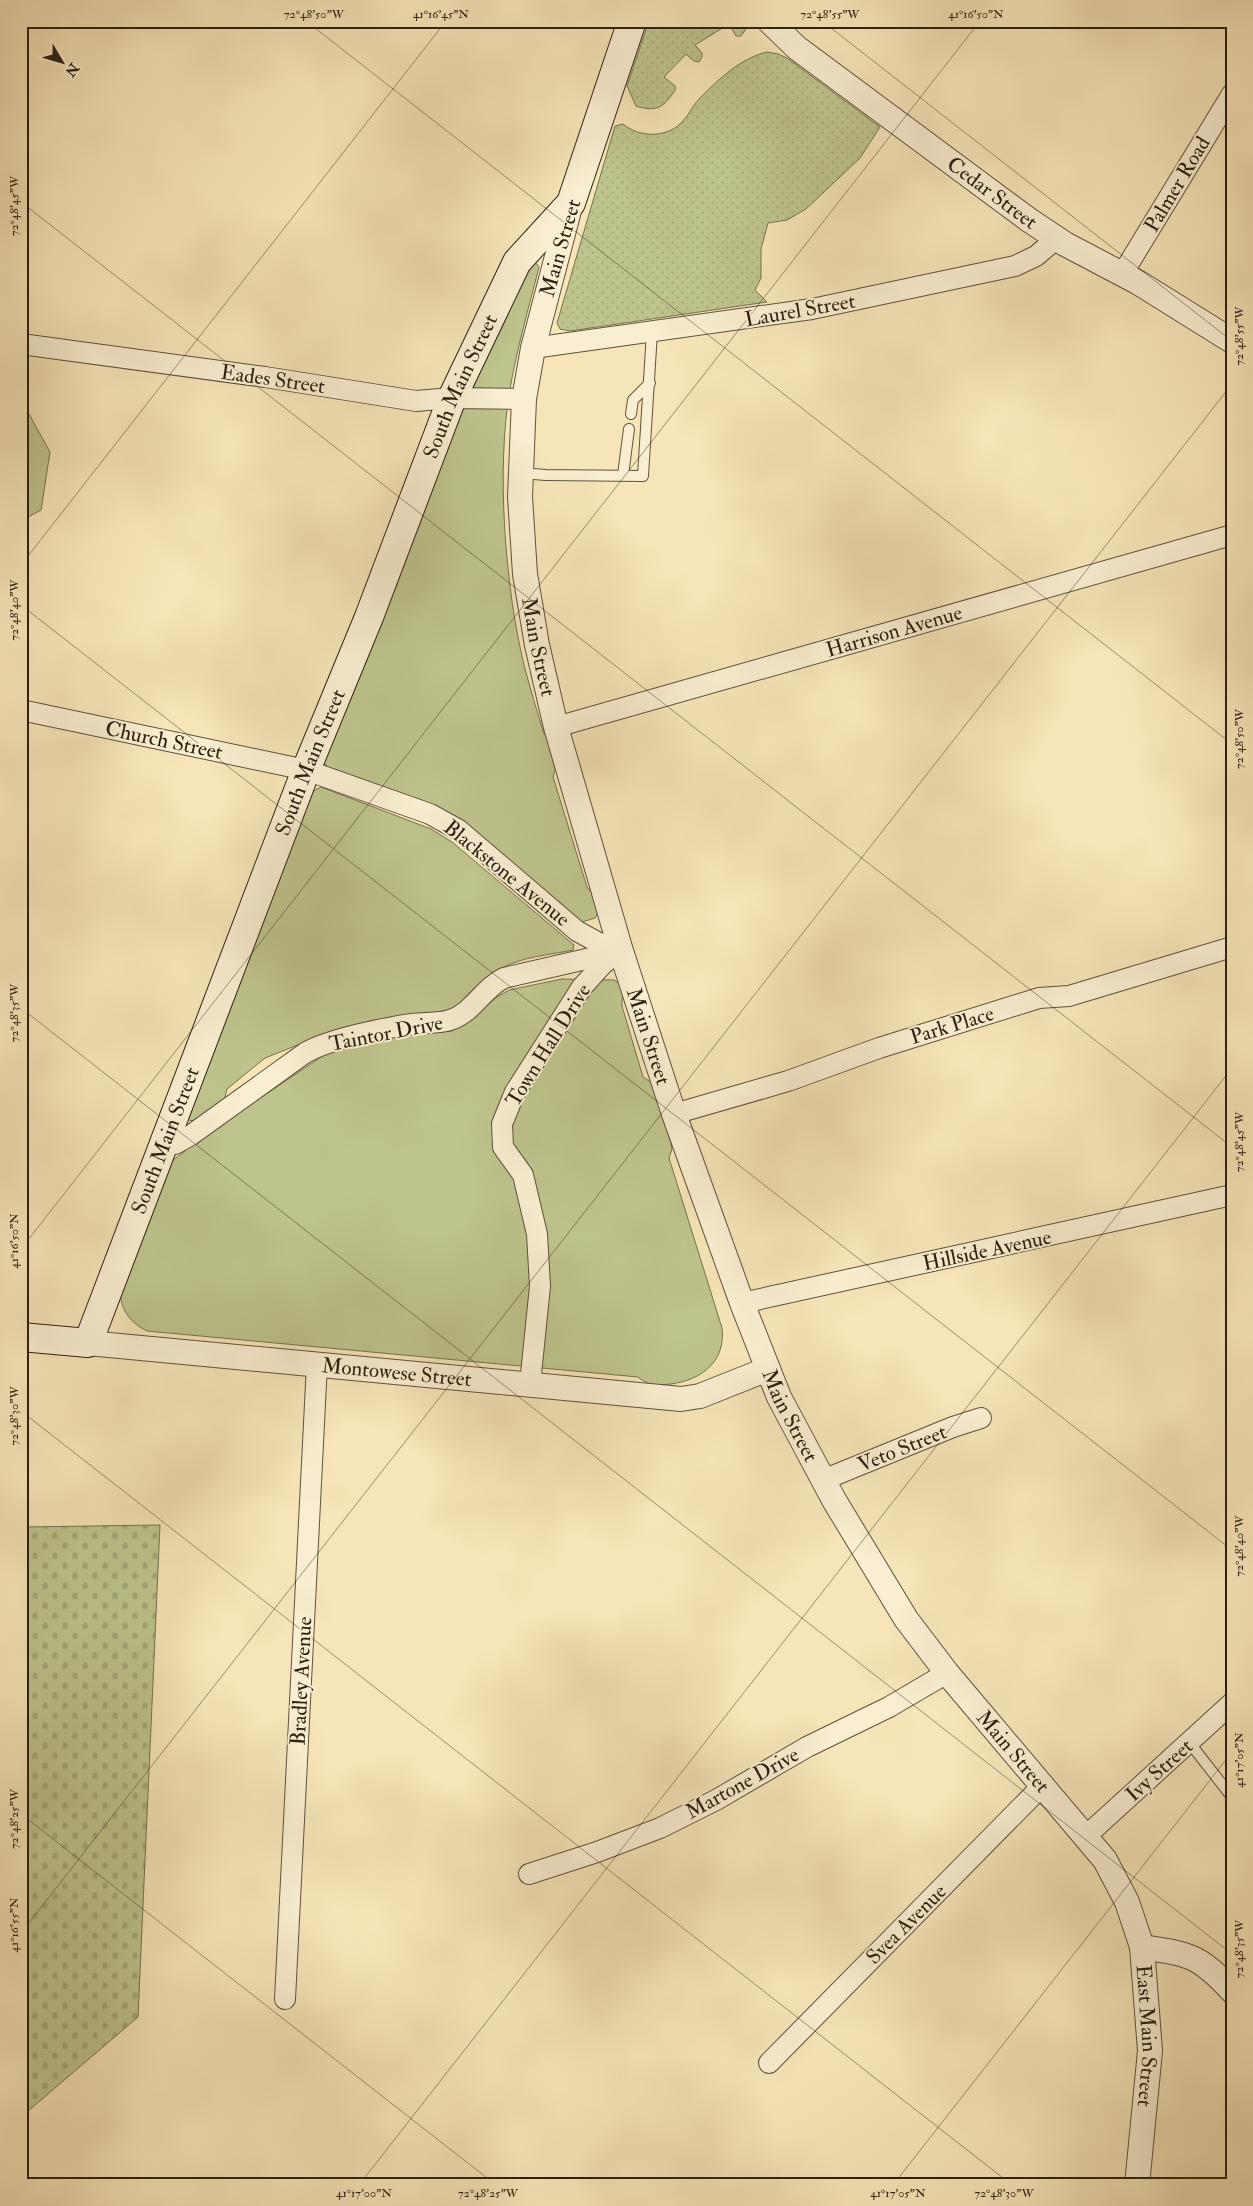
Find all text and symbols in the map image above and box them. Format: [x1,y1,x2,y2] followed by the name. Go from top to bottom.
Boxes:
[284,7,345,22] text: 72°48'50"W
[413,7,469,22] text: 41°16'45"N
[801,7,860,22] text: 72°48'55"W
[948,7,1004,22] text: 41°16'50"N
[38,38,88,88] north arrow
[61,59,83,80] text: N
[1138,131,1217,237] street label: Palmer Road
[941,151,1042,236] street label: Cedar Street
[7,175,22,236] text: 72°48'45"W
[534,196,587,300] street label: Main Street
[743,287,858,333] street label: Laurel Street
[1232,306,1247,366] text: 72°48'55"W
[417,310,504,462] street label: South Main Street
[219,359,327,400] street label: Eades Street
[7,579,22,641] text: 72°48'40"W
[515,595,561,699] street label: Main Street
[823,599,966,664] street label: Harrison Avenue
[269,685,352,839] street label: South Main Street
[1232,708,1247,769] text: 72°48'50"W
[103,715,225,766] street label: Church Street
[438,814,576,933] street label: Blackstone Avenue
[500,978,597,1112] street label: Town Hall Drive
[7,983,22,1042] text: 72°48'35"W
[620,985,677,1088] street label: Main Street
[907,1000,998,1051] street label: Park Place
[327,1009,445,1058] street label: Taintor Drive
[125,1063,206,1218] street label: South Main Street
[1232,1111,1247,1172] text: 72°48'45"W
[7,1213,22,1269] text: 41°16'50"N
[920,1224,1054,1277] street label: Hillside Avenue
[321,1352,473,1393] street label: Montowese Street
[755,1365,824,1467] street label: Main Street
[7,1386,22,1446] text: 72°48'30"W
[854,1418,951,1479] street label: Veto Street
[1232,1515,1247,1577] text: 72°48'40"W
[285,1616,318,1746] street label: Bradley Avenue
[970,1705,1056,1799] street label: Main Street
[1232,1732,1247,1788] text: 41°17'05"N
[1120,1733,1199,1808] street label: Ivy Street
[681,1741,804,1826] street label: Martone Drive
[7,1788,22,1849] text: 72°48'25"W
[860,1878,952,1970] street label: Svea Avenue
[7,1897,22,1952] text: 41°16'55"N
[1232,1919,1247,1978] text: 72°48'35"W
[1129,1964,1163,2108] street label: East Main Street
[336,2186,392,2201] text: 41°17'00"N
[458,2186,519,2201] text: 72°48'25"W
[870,2186,926,2201] text: 41°17'05"N
[974,2186,1034,2201] text: 72°48'30"W

